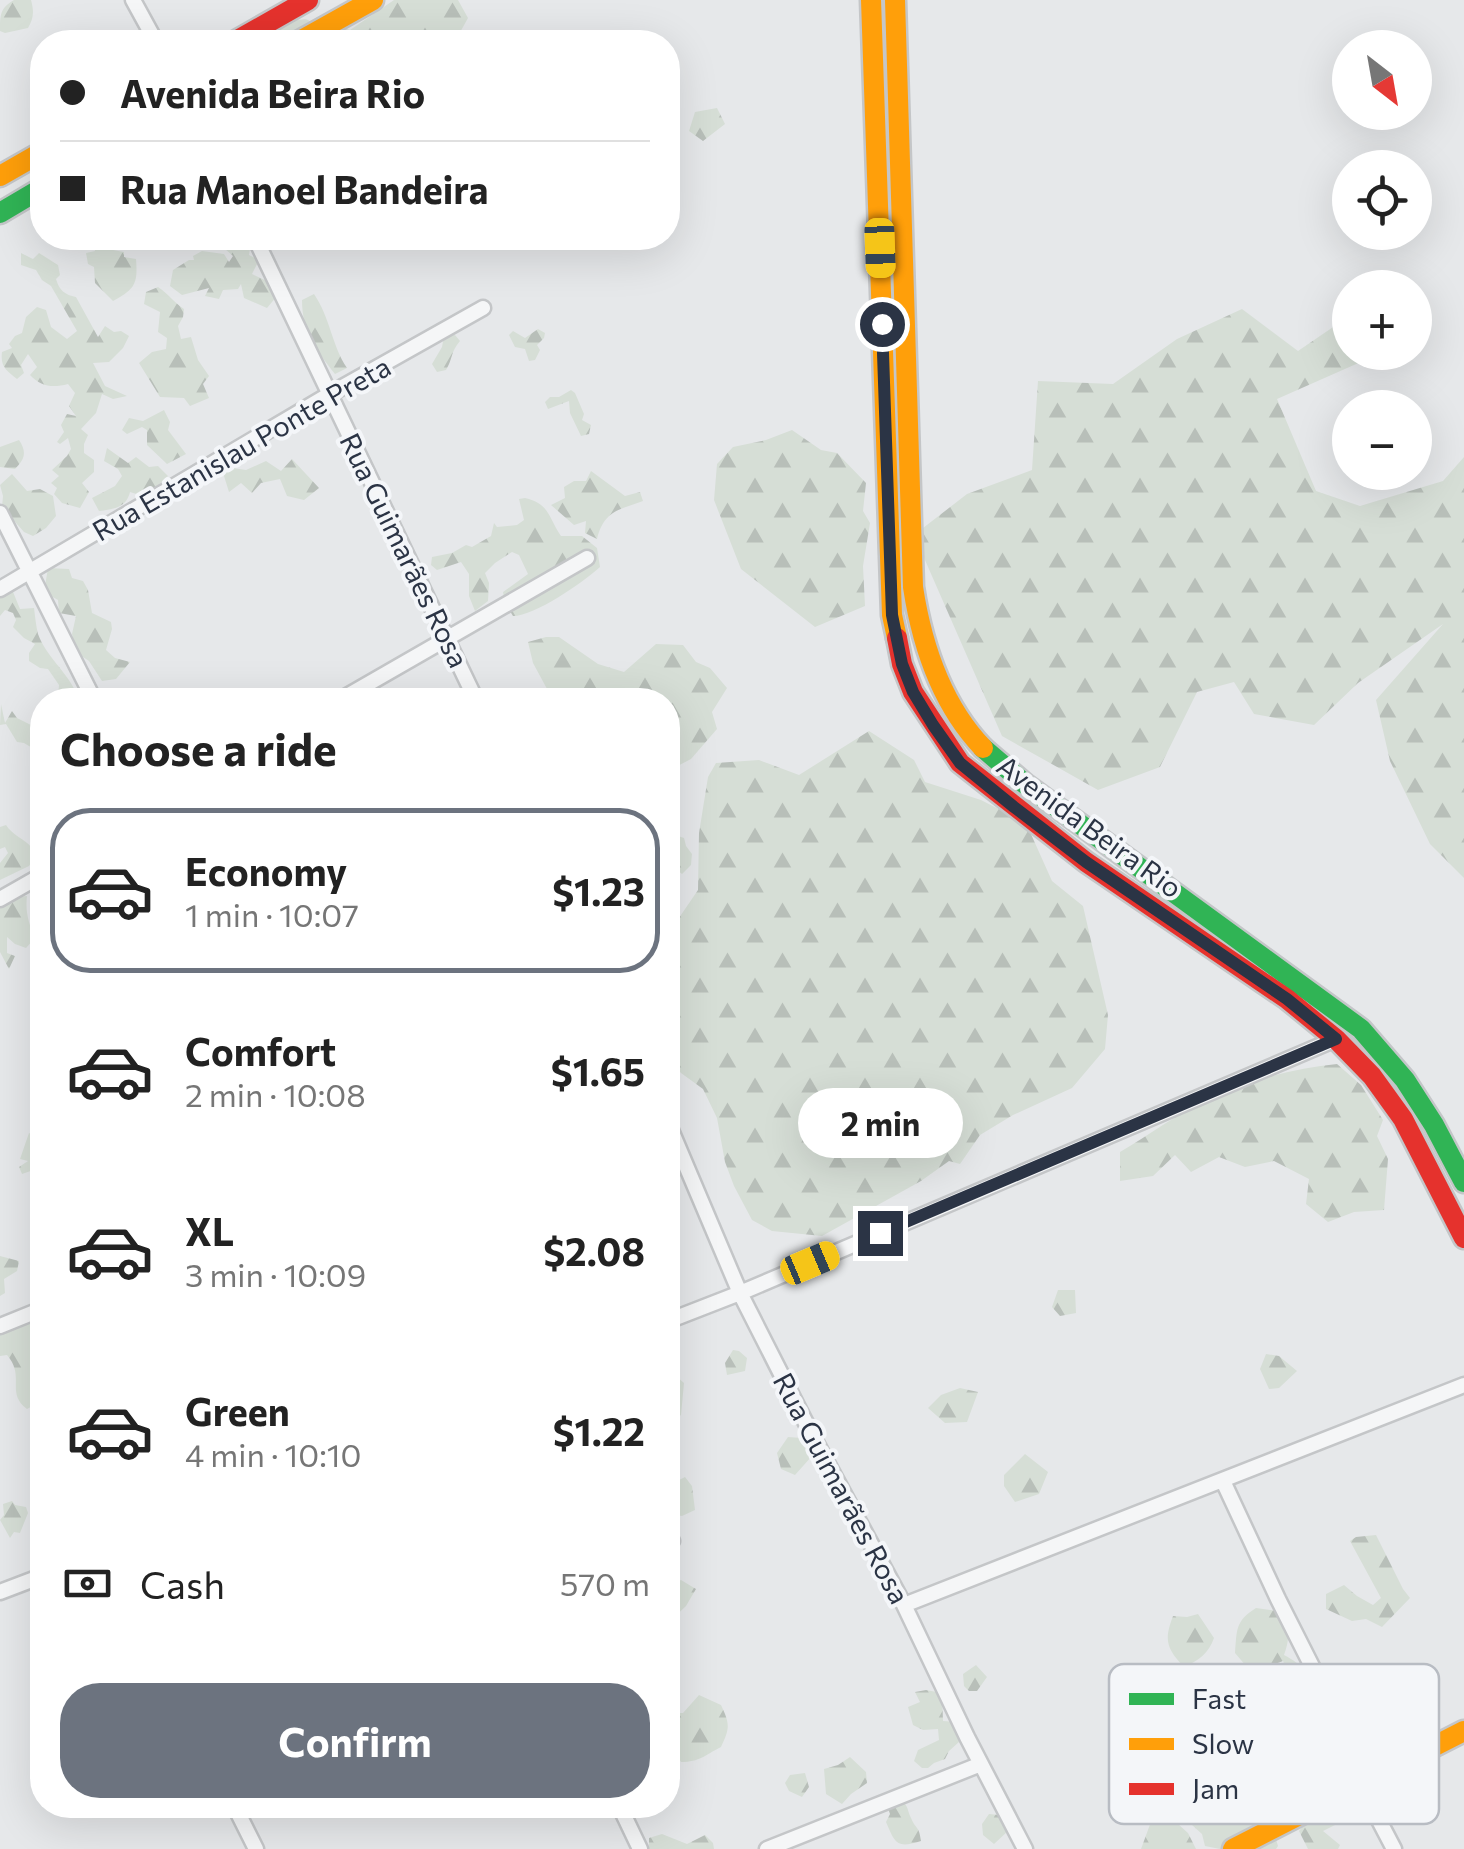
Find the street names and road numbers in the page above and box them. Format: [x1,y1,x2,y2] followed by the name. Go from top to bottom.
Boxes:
[86,349,396,547] street label: Rua Estanislau Ponte Preta
[333,427,477,673] street label: Rua Guimarães Rosa
[991,748,1189,904] street label: Avenida Beira Rio
[767,1367,917,1609] street label: Rua Guimarães Rosa

